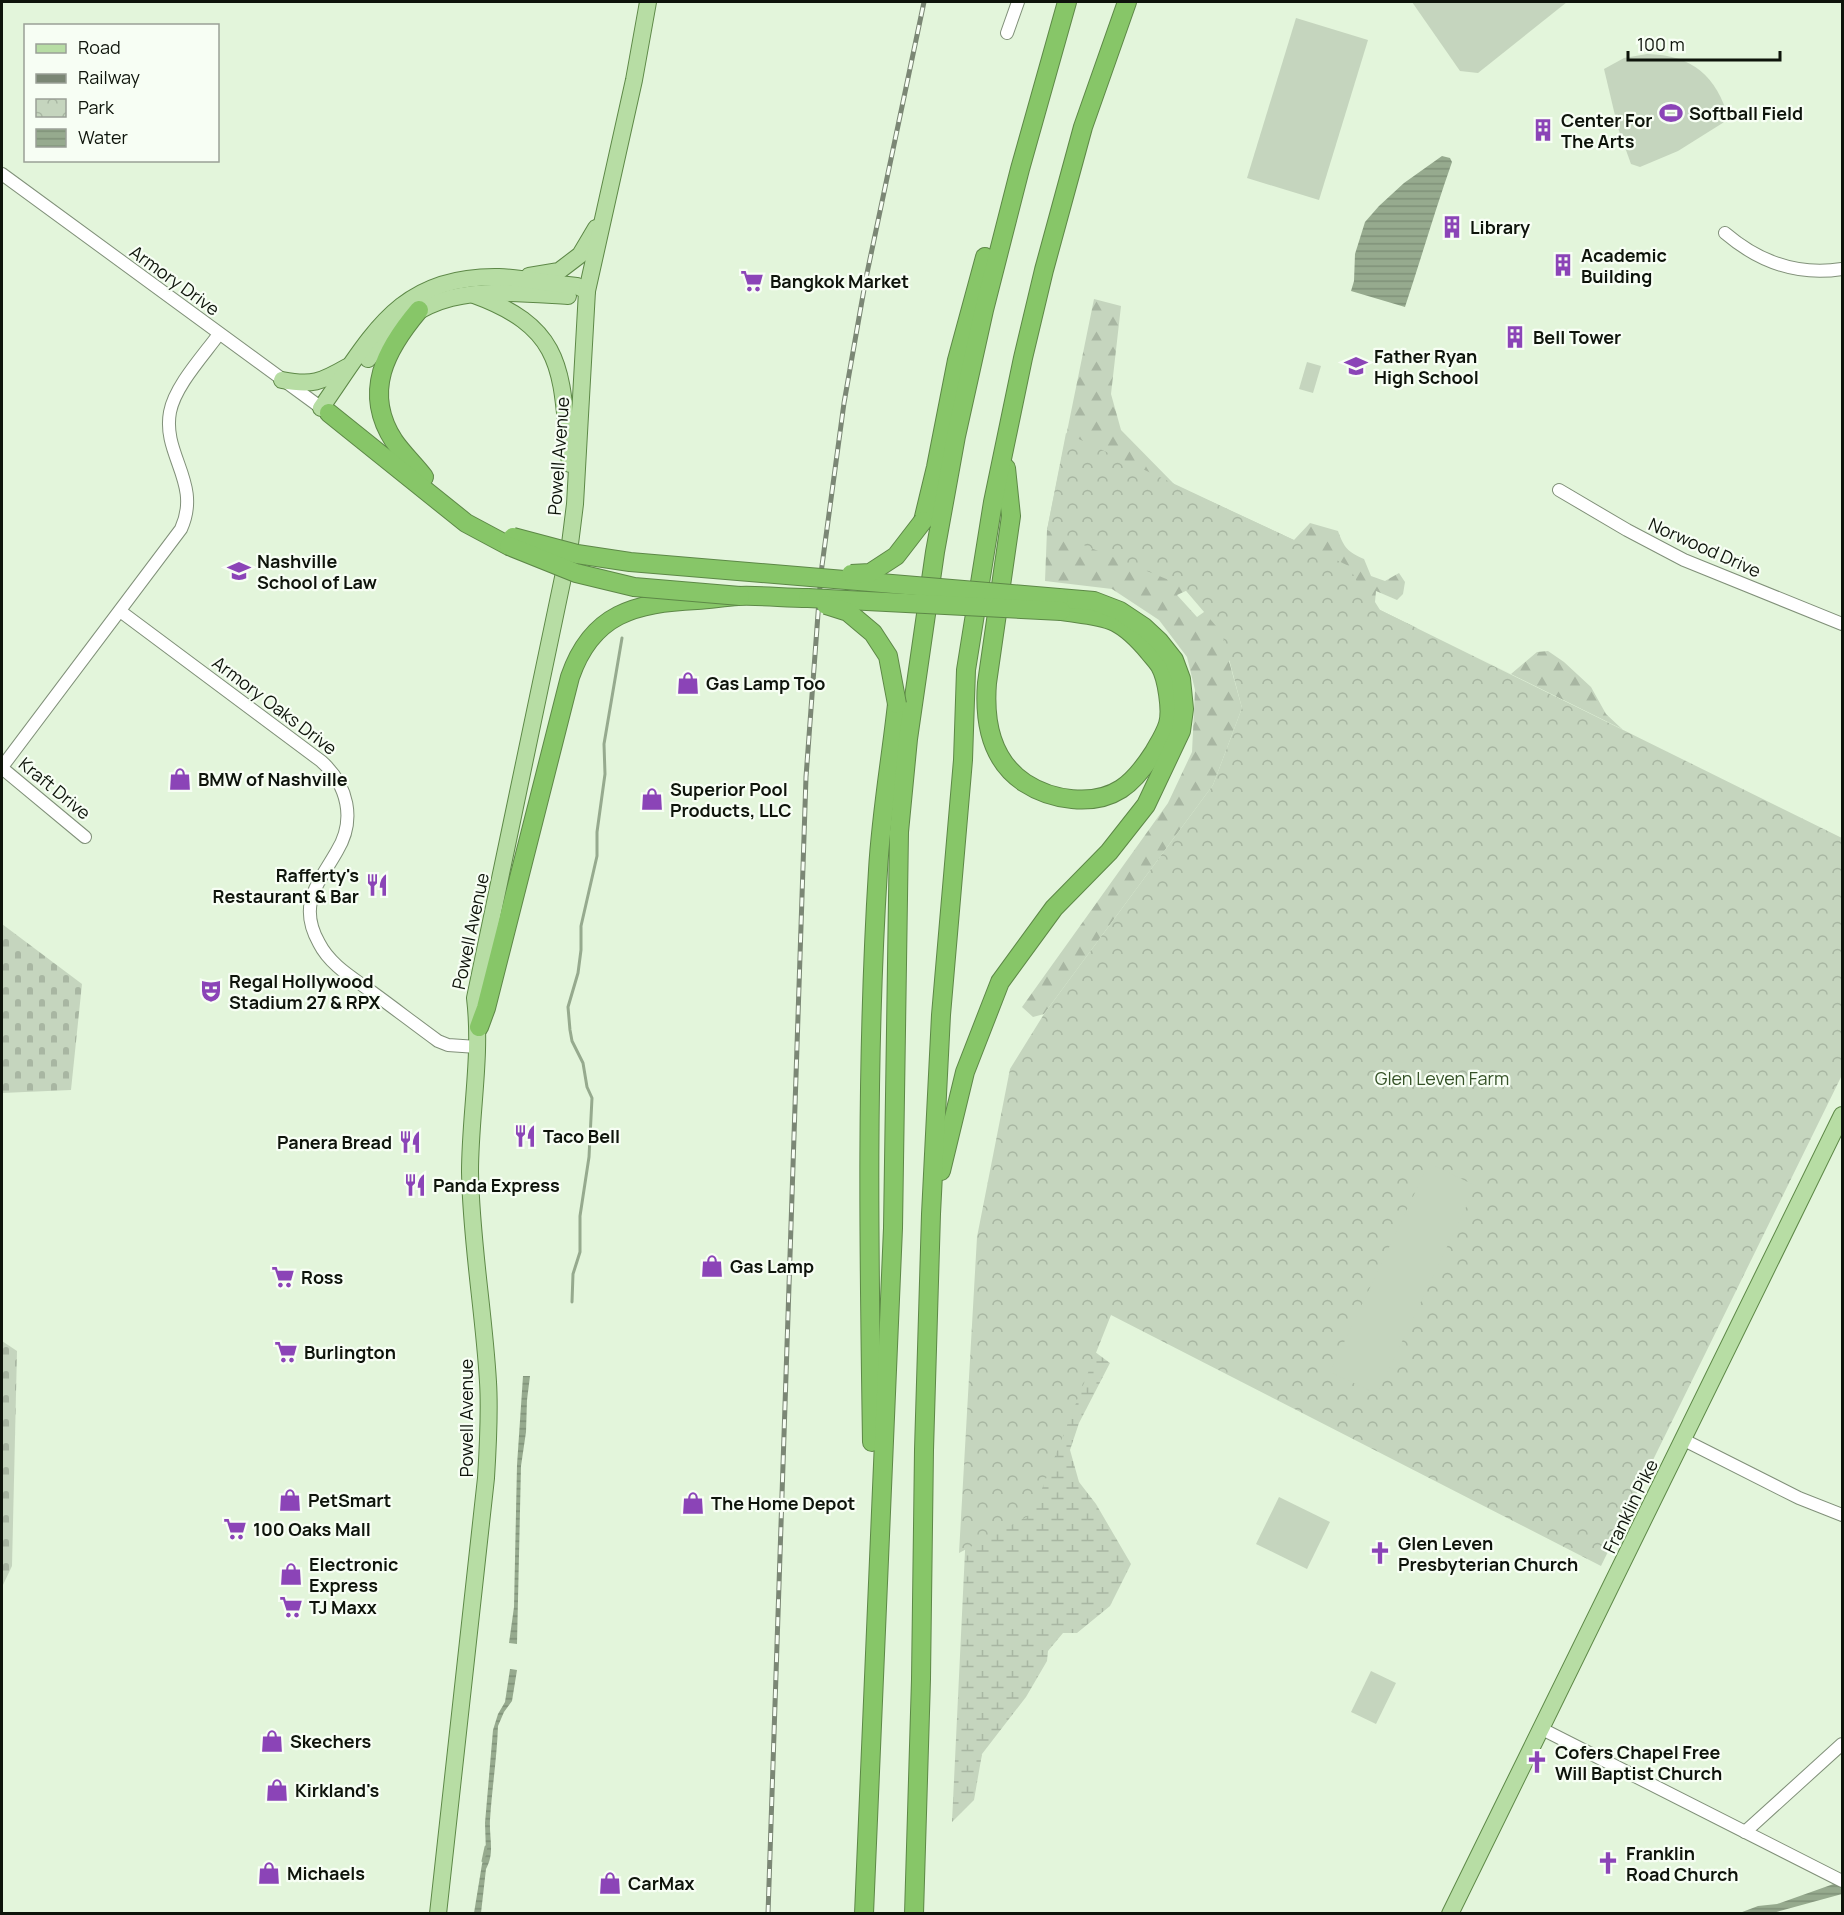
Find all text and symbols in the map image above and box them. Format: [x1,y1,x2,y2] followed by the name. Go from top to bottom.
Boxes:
[24,24,219,162] legend
[1628,24,1780,62] scale bar
[1637,32,1685,56] text: 100 m
[78,35,121,59] text: Road
[78,65,140,89] text: Railway
[78,95,115,119] text: Park
[1658,100,1684,126] sports icon: Softball Field
[1689,101,1803,125] place label: Softball Field
[1561,108,1653,153] place label: Center For The Arts
[1530,117,1556,143] building icon: Center For The Arts
[78,125,128,149] text: Water
[1439,214,1465,240] building icon: Library
[1470,215,1530,239] place label: Library
[125,239,225,321] street label: Armory Drive
[1581,243,1667,288] place label: Academic Building
[1550,252,1576,278] building icon: Academic Building
[739,268,765,294] supermarket icon: Bangkok Market
[770,269,909,293] place label: Bangkok Market
[1502,324,1528,350] building icon: Bell Tower
[1533,325,1621,349] place label: Bell Tower
[1374,344,1479,389] place label: Father Ryan High School
[1343,353,1369,379] school or university icon: Father Ryan High School
[542,396,574,516] street label: Powell Avenue
[1645,512,1765,582] street label: Norwood Drive
[257,549,377,594] place label: Nashville School of Law
[226,558,252,584] school or university icon: Nashville School of Law
[208,650,342,760] street label: Armory Oaks Drive
[675,670,701,696] shop icon: Gas Lamp Too
[706,671,825,695] place label: Gas Lamp Too
[14,752,96,824] street label: Kraft Drive
[167,766,193,792] shop icon: BMW of Nashville
[198,767,348,791] place label: BMW of Nashville
[670,777,791,822] place label: Superior Pool Products, LLC
[639,786,665,812] shop icon: Superior Pool Products, LLC
[213,863,359,908] place label: Rafferty's Restaurant & Bar
[446,870,494,992] street label: Powell Avenue
[364,872,390,898] restaurant icon: Rafferty's Restaurant & Bar
[229,969,381,1014] place label: Regal Hollywood Stadium 27 & RPX
[198,978,224,1004] theatre icon: Regal Hollywood Stadium 27 & RPX
[1375,1066,1509,1090] park label: Glen Leven Farm
[512,1123,538,1149] restaurant icon: Taco Bell
[543,1124,620,1148] place label: Taco Bell
[397,1129,423,1155] restaurant icon: Panera Bread
[277,1130,392,1154] place label: Panera Bread
[402,1172,428,1198] restaurant icon: Panda Express
[433,1173,560,1197] place label: Panda Express
[699,1253,725,1279] shop icon: Gas Lamp
[730,1254,814,1278] place label: Gas Lamp
[270,1264,296,1290] supermarket icon: Ross
[301,1265,344,1289] place label: Ross
[273,1339,299,1365] supermarket icon: Burlington
[304,1340,396,1364] place label: Burlington
[454,1359,478,1477] street label: Powell Avenue
[1597,1455,1663,1557] street label: Franklin Pike
[277,1487,303,1513] shop icon: PetSmart
[308,1488,391,1512] place label: PetSmart
[680,1490,706,1516] shop icon: The Home Depot
[711,1491,855,1515] place label: The Home Depot
[222,1516,248,1542] supermarket icon: 100 Oaks Mall
[253,1517,371,1541] place label: 100 Oaks Mall
[1398,1531,1578,1576] place label: Glen Leven Presbyterian Church
[1367,1540,1393,1566] church icon: Glen Leven Presbyterian Church
[309,1552,398,1597] place label: Electronic Express
[278,1561,304,1587] shop icon: Electronic Express
[278,1594,304,1620] supermarket icon: TJ Maxx
[309,1595,377,1619] place label: TJ Maxx
[259,1728,285,1754] shop icon: Skechers
[290,1729,371,1753] place label: Skechers
[1555,1740,1722,1785] place label: Cofers Chapel Free Will Baptist Church
[1524,1749,1550,1775] church icon: Cofers Chapel Free Will Baptist Church
[264,1777,290,1803] shop icon: Kirkland's
[295,1778,379,1802] place label: Kirkland's
[1626,1841,1739,1886] place label: Franklin Road Church
[1595,1850,1621,1876] church icon: Franklin Road Church
[256,1860,282,1886] shop icon: Michaels
[287,1861,365,1885] place label: Michaels
[597,1870,623,1896] shop icon: CarMax
[628,1871,695,1895] place label: CarMax

